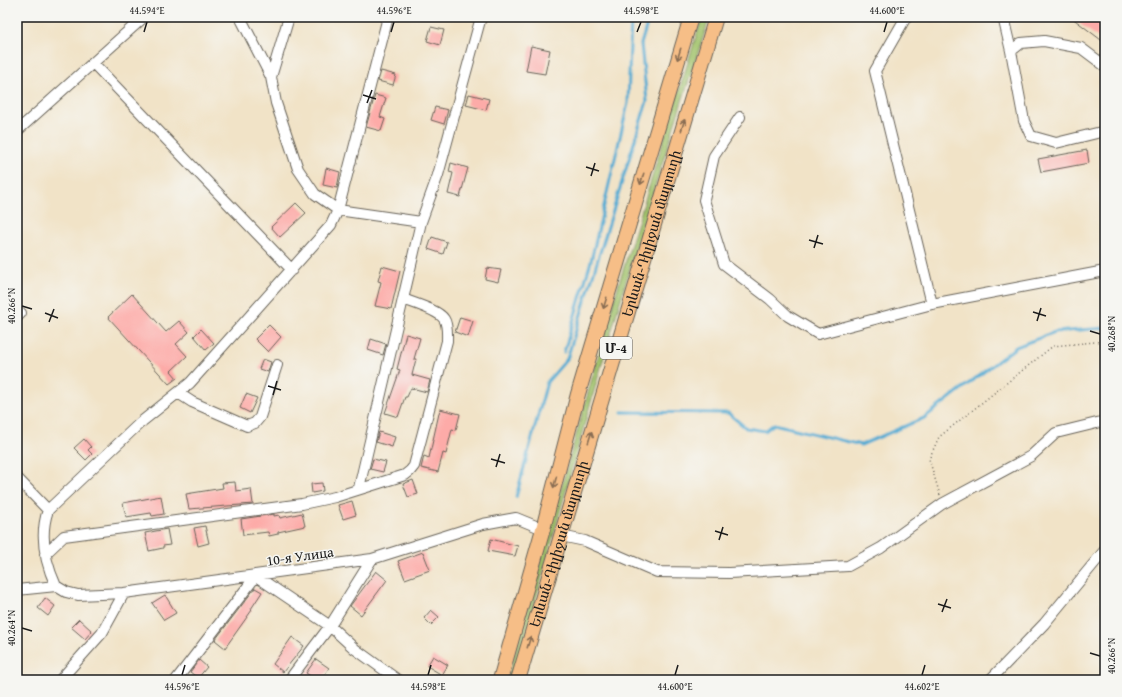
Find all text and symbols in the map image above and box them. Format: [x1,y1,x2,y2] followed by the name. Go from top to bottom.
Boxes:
[129,3,165,18] text: 44.594°E
[376,3,412,18] text: 44.596°E
[623,3,659,18] text: 44.598°E
[869,3,905,18] text: 44.600°E
[675,47,682,60] one-way arrow
[680,119,687,132] one-way arrow
[617,148,686,319] street label: Երևան-Դիլիջան մայրուղի
[638,172,645,185] one-way arrow
[4,287,19,324] text: 40.266°N
[601,297,608,310] one-way arrow
[1104,315,1119,352] text: 40.268°N
[600,337,632,359] road number: Մ-4
[587,431,594,444] one-way arrow
[524,458,593,630] street label: Երևան-Դիլիջան մայրուղի
[551,476,558,489] one-way arrow
[265,541,335,571] street label: 10-я Улица
[4,609,19,646] text: 40.264°N
[526,636,533,649] one-way arrow
[1104,637,1119,674] text: 40.266°N
[164,679,200,694] text: 44.596°E
[410,679,446,694] text: 44.598°E
[657,679,693,694] text: 44.600°E
[904,679,940,694] text: 44.602°E

